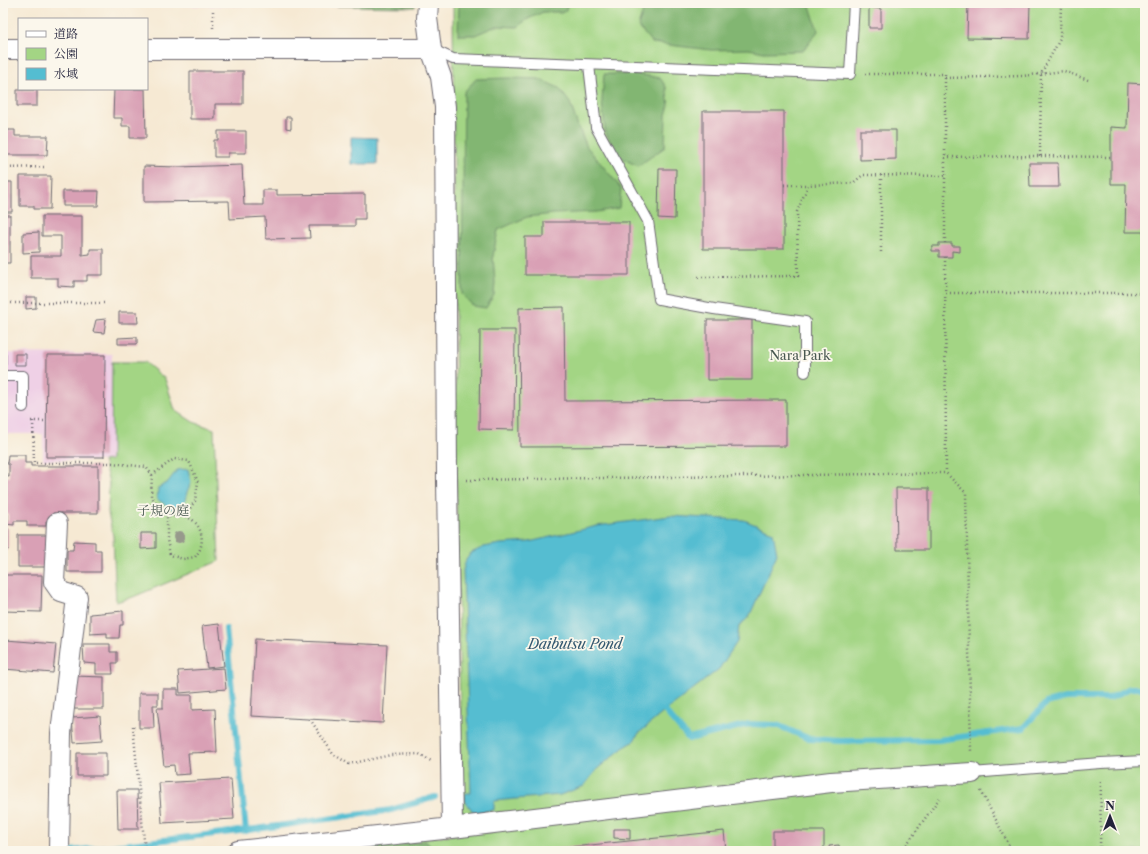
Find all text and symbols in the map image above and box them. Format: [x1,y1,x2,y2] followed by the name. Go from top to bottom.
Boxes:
[18,18,148,90] legend
[54,26,78,41] text: 道路
[54,46,78,61] text: 公園
[54,66,78,81] text: 水域
[769,347,831,363] park label: Nara Park
[137,502,189,518] park label: 子規の庭
[527,635,624,653] water label: Daibutsu Pond
[1090,796,1130,836] north arrow
[1105,799,1115,813] text: N

